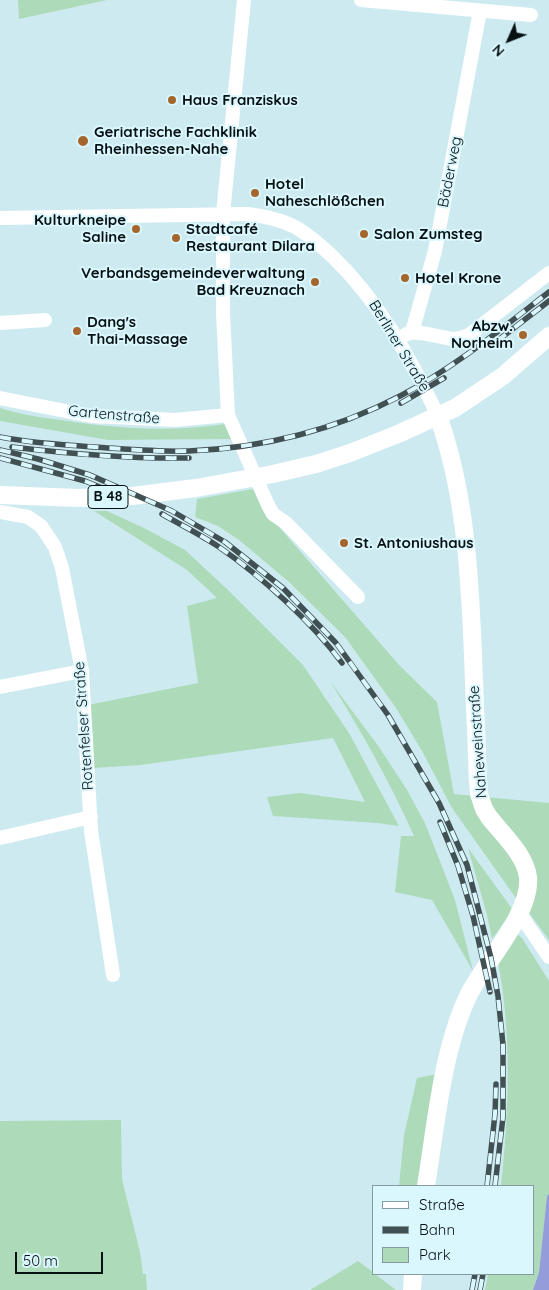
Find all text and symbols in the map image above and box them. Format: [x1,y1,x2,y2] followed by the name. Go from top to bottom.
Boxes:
[484,15,534,65] north arrow
[488,40,508,60] text: N
[182,91,298,109] place label: Haus Franziskus
[166,94,178,106] marker: Haus Franziskus
[94,123,257,158] place label: Geriatrische Fachklinik Rheinhessen-Nahe
[76,134,90,148] marker: Geriatrische Fachklinik Rheinhessen-Nahe
[434,135,466,209] street label: Bäderweg
[265,175,385,210] place label: Hotel Naheschlößchen
[249,187,261,199] marker: Hotel Naheschlößchen
[34,211,126,246] place label: Kulturkneipe Saline
[186,220,315,255] place label: Stadtcafé Restaurant Dilara
[130,223,142,235] marker: Kulturkneipe Saline
[374,225,483,243] place label: Salon Zumsteg
[358,228,370,240] marker: Salon Zumsteg
[170,232,182,244] marker: Stadtcafé Restaurant Dilara
[81,264,305,299] place label: Verbandsgemeindeverwaltung Bad Kreuznach
[415,269,501,287] place label: Hotel Krone
[399,272,411,284] marker: Hotel Krone
[309,276,321,288] marker: Verbandsgemeindeverwaltung Bad Kreuznach
[365,297,433,395] street label: Berliner Straße
[87,313,188,348] place label: Dang's Thai-Massage
[451,317,513,352] place label: Abzw. Norheim
[71,325,83,337] marker: Dang's Thai-Massage
[517,329,529,341] marker: Abzw. Norheim
[67,402,161,428] street label: Gartenstraße
[88,486,128,508] road number: B 48
[354,534,474,552] place label: St. Antoniushaus
[338,537,350,549] marker: St. Antoniushaus
[71,661,97,791] street label: Rotenfelser Straße
[465,685,491,799] street label: Naheweinstraße
[372,1185,534,1275] legend
[419,1195,465,1214] text: Straße
[419,1220,455,1239] text: Bahn
[18,1242,105,1274] scale bar
[419,1245,451,1264] text: Park
[23,1251,58,1270] text: 50 m

